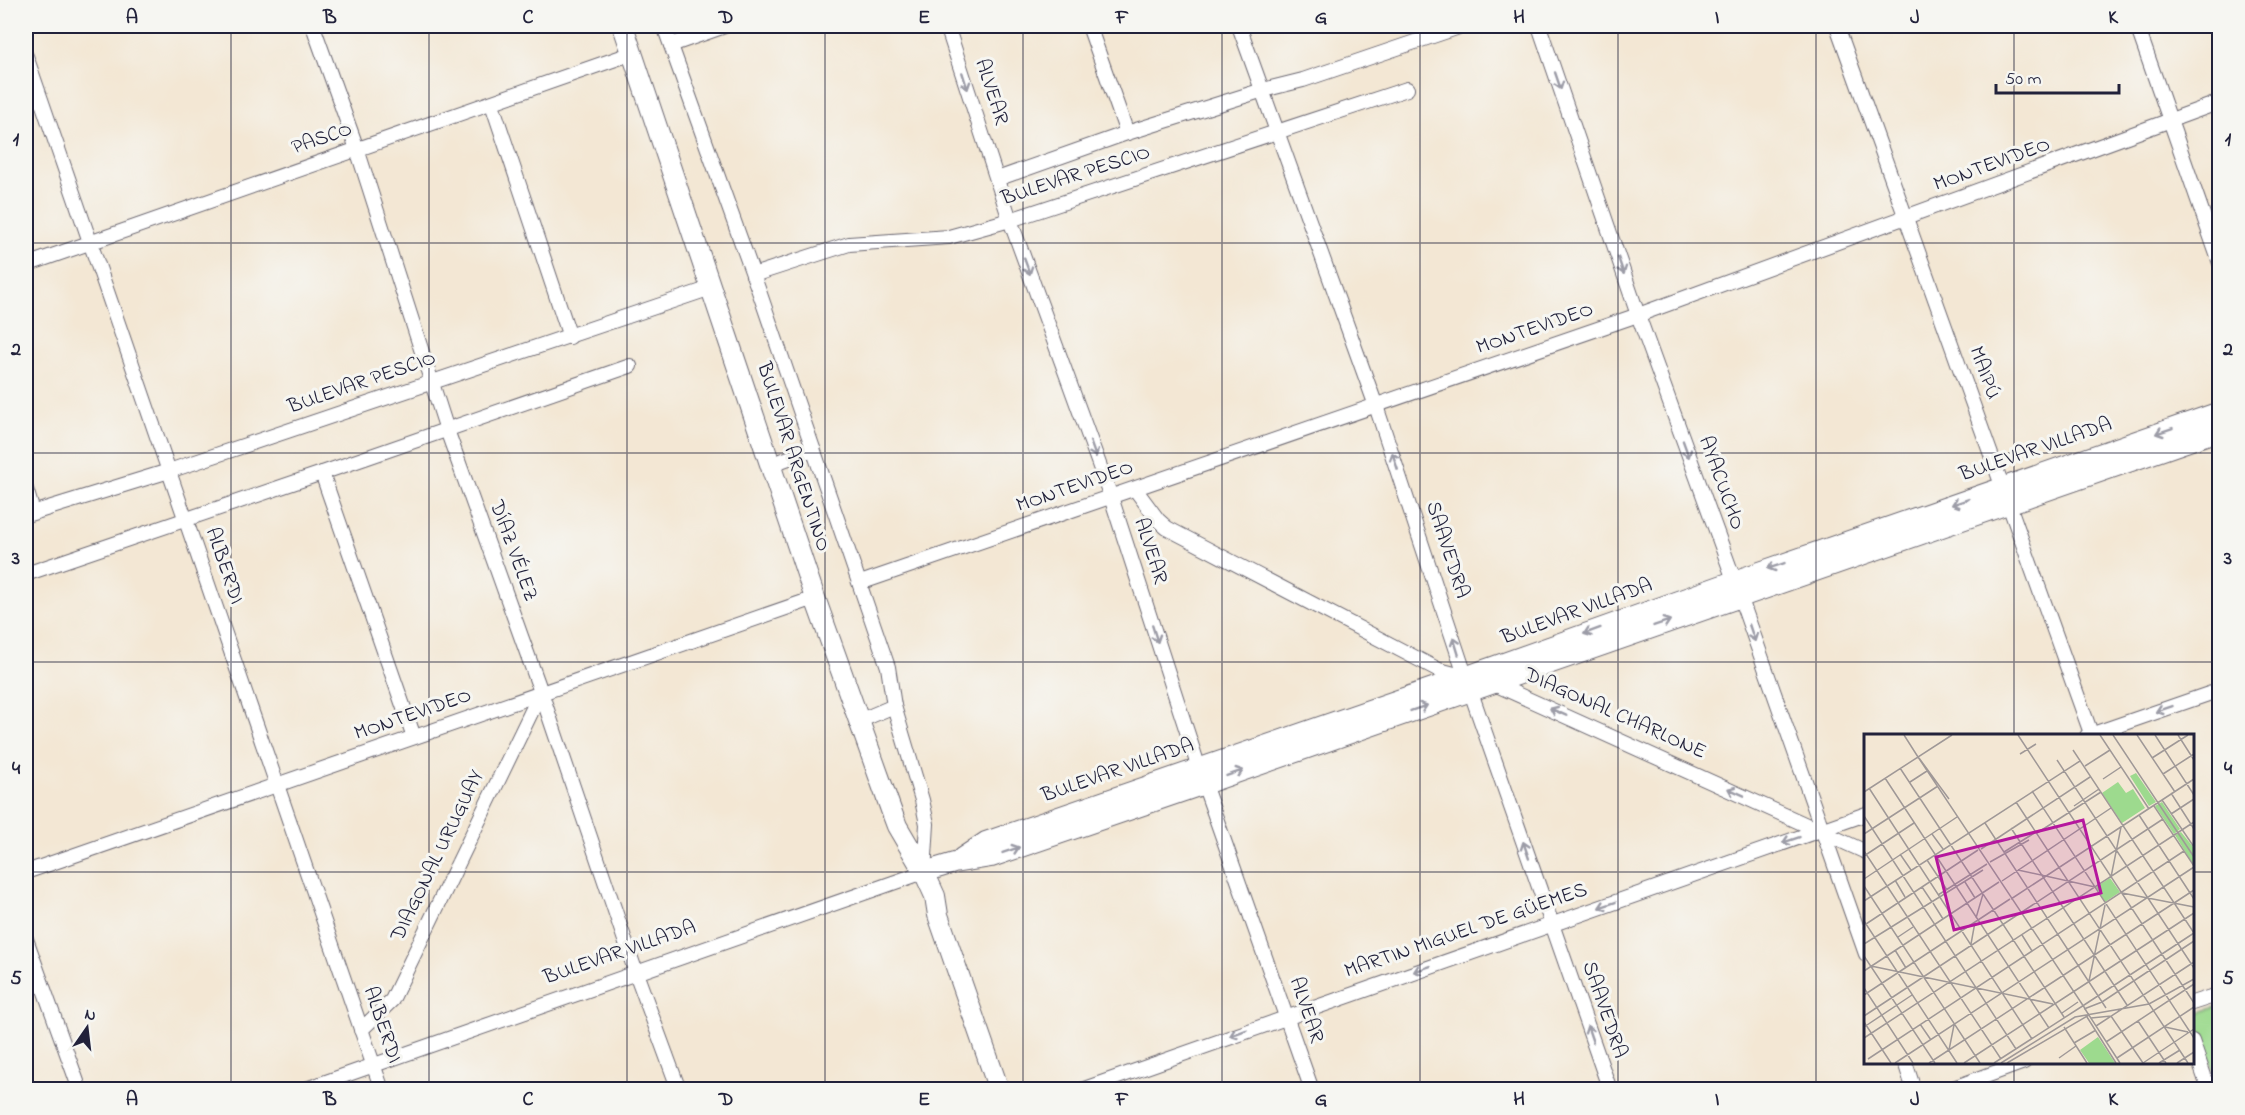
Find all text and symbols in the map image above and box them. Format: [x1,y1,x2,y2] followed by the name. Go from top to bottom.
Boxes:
[126,4,138,33] text: A
[322,4,337,33] text: B
[523,4,534,33] text: C
[718,4,733,33] text: D
[918,4,930,33] text: E
[1115,4,1129,33] text: F
[1315,4,1328,33] text: G
[1513,4,1525,33] text: H
[1715,4,1720,33] text: I
[1910,4,1920,33] text: J
[2108,4,2119,33] text: K
[966,55,1016,129] street label: ALVEAR
[1996,57,2119,95] scale bar
[2005,67,2042,93] text: 50 m
[961,71,972,90] one-way arrow
[1554,71,1565,90] one-way arrow
[288,115,356,163] street label: PASCO
[13,126,20,155] text: 1
[2225,126,2232,155] text: 1
[1929,130,2055,200] street label: MONTEVIDEO
[997,138,1154,215] street label: BULEVAR PESCIO
[1022,256,1033,275] one-way arrow
[1616,256,1627,275] one-way arrow
[1472,295,1598,363] street label: MONTEVIDEO
[10,336,21,365] text: 2
[2222,336,2233,365] text: 2
[1961,342,2007,404] street label: MAIPÚ
[283,344,440,423] street label: BULEVAR PESCIO
[748,358,838,555] street label: BULEVAR ARGENTINO
[1955,410,2116,490] street label: BULEVAR VILLADA
[2155,426,2174,437] one-way arrow
[1690,432,1752,534] street label: AYACUCHO
[1682,439,1693,458] one-way arrow
[1089,440,1100,458] one-way arrow
[1388,452,1399,471] one-way arrow
[1012,453,1138,521] street label: MONTEVIDEO
[481,495,545,606] street label: DÍAZ VÉLEZ
[1417,497,1477,603] street label: SAAVEDRA
[1951,497,1970,508] one-way arrow
[1125,514,1175,588] street label: ALVEAR
[197,524,251,608] street label: ALBERDI
[11,545,20,574] text: 3
[2223,545,2232,574] text: 3
[1767,561,1786,572] one-way arrow
[1496,571,1657,654] street label: BULEVAR VILLADA
[1652,617,1671,628] one-way arrow
[1748,623,1759,642] one-way arrow
[1151,624,1162,643] one-way arrow
[1584,627,1602,638] one-way arrow
[1450,637,1461,656] one-way arrow
[1518,660,1711,768] street label: DIAGONAL CHARLONE
[350,681,476,749] street label: MONTEVIDEO
[1409,702,1428,713] one-way arrow
[2155,704,2174,715] one-way arrow
[1550,706,1568,717] one-way arrow
[1037,731,1198,811] street label: BULEVAR VILLADA
[1864,734,2194,1064] inset map
[12,755,21,784] text: 4
[2224,755,2233,784] text: 4
[383,765,493,947] street label: DIAGONAL URUGUAY
[1225,767,1244,778] one-way arrow
[1728,786,1746,797] one-way arrow
[1782,836,1800,847] one-way arrow
[1519,841,1530,860] one-way arrow
[1001,843,1020,854] one-way arrow
[1341,875,1591,987] street label: MARTIN MIGUEL DE GÜEMES
[1598,900,1616,911] one-way arrow
[539,913,700,993] street label: BULEVAR VILLADA
[1573,958,1635,1062] street label: SAAVEDRA
[10,965,22,994] text: 5
[1413,965,1432,976] one-way arrow
[2222,965,2234,994] text: 5
[1281,973,1331,1047] street label: ALVEAR
[355,983,409,1067] street label: ALBERDI
[57,998,117,1058] north arrow
[82,1002,98,1028] text: N
[1584,1025,1595,1044] one-way arrow
[1229,1029,1248,1040] one-way arrow
[126,1086,138,1115] text: A
[322,1086,337,1115] text: B
[523,1086,534,1115] text: C
[718,1086,733,1115] text: D
[918,1086,930,1115] text: E
[1115,1086,1129,1115] text: F
[1315,1086,1328,1115] text: G
[1513,1086,1525,1115] text: H
[1715,1086,1720,1115] text: I
[1910,1086,1920,1115] text: J
[2108,1086,2119,1115] text: K

